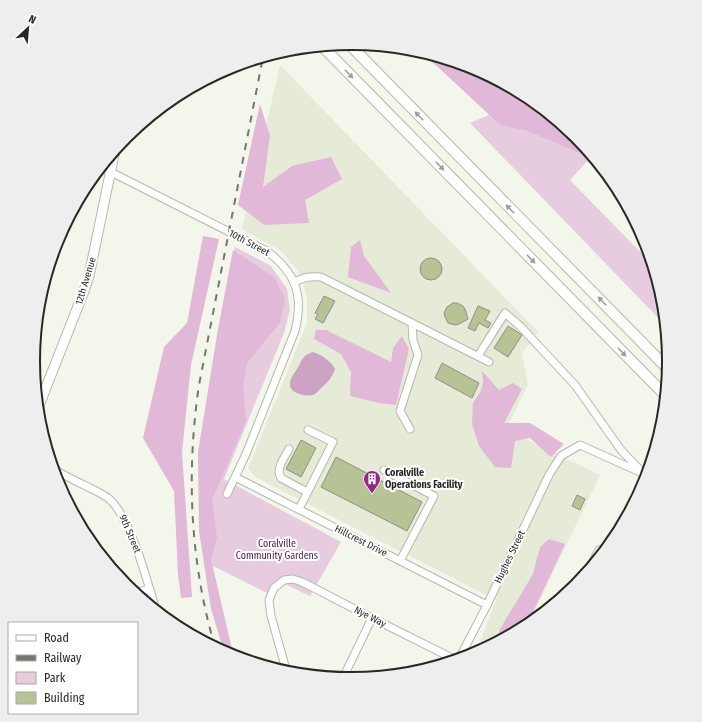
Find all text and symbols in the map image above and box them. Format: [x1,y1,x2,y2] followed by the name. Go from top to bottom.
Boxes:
[8,8,48,48] north arrow
[26,12,38,27] text: N
[344,69,354,79] one-way arrow
[414,111,424,121] one-way arrow
[435,161,445,171] one-way arrow
[506,204,515,214] one-way arrow
[226,227,272,259] street label: 10th Street
[526,254,536,264] one-way arrow
[73,256,99,306] street label: 12th Avenue
[597,296,607,306] one-way arrow
[617,347,627,357] one-way arrow
[385,467,463,491] place label: Coralville Operations Facility
[362,469,382,494] building icon: Coralville Operations Facility
[117,513,144,556] street label: 9th Street
[333,523,389,559] street label: Hillcrest Drive
[492,528,528,585] street label: Hughes Street
[236,538,318,562] park label: Coralville Community Gardens
[352,604,388,630] street label: Nye Way
[8,622,138,714] legend
[44,631,69,645] text: Road
[44,651,82,665] text: Railway
[44,671,66,685] text: Park
[44,691,85,705] text: Building

